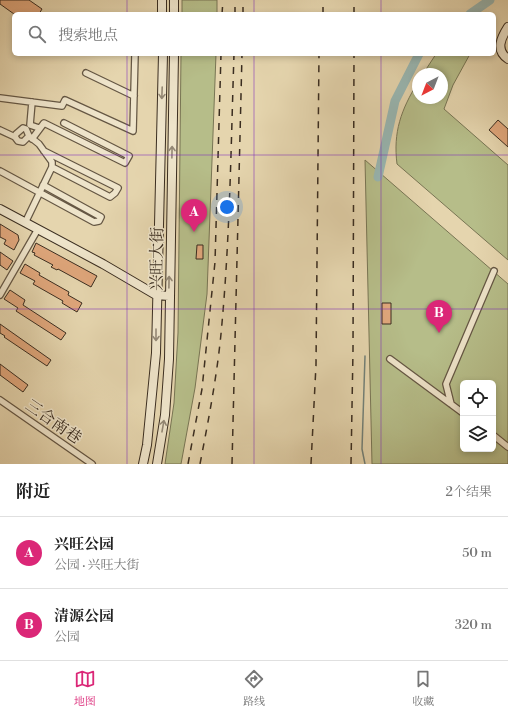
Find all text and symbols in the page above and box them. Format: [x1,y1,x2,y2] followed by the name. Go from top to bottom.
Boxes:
[12,12,496,56] search box
[26,23,48,45] icon: search
[58,26,118,45] text: 搜索地点
[412,68,448,104] north arrow
[158,86,166,99] one-way arrow
[169,146,176,159] one-way arrow
[217,197,237,217] your location
[181,199,207,232] pin: A
[146,227,168,291] street label: 兴旺大街
[166,276,173,289] one-way arrow
[426,300,452,333] pin: B
[152,328,160,341] one-way arrow
[460,380,496,452] map controls
[460,380,496,416] button: locate
[21,395,85,448] street label: 三合南巷
[460,416,496,452] button: layers
[159,419,167,432] one-way arrow
[16,481,50,503] text: 附近
[446,484,492,500] text: 2个结果
[54,535,114,554] text: 兴旺公园
[24,545,34,561] text: A
[462,545,492,561] text: 50 m
[54,557,140,573] text: 公园 · 兴旺大街
[54,607,114,626] text: 清源公园
[24,617,34,633] text: B
[455,617,492,633] text: 320 m
[54,629,80,645] text: 公园
[74,668,96,709] tab: 地图
[243,668,265,709] tab: 路线
[412,668,434,709] tab: 收藏

